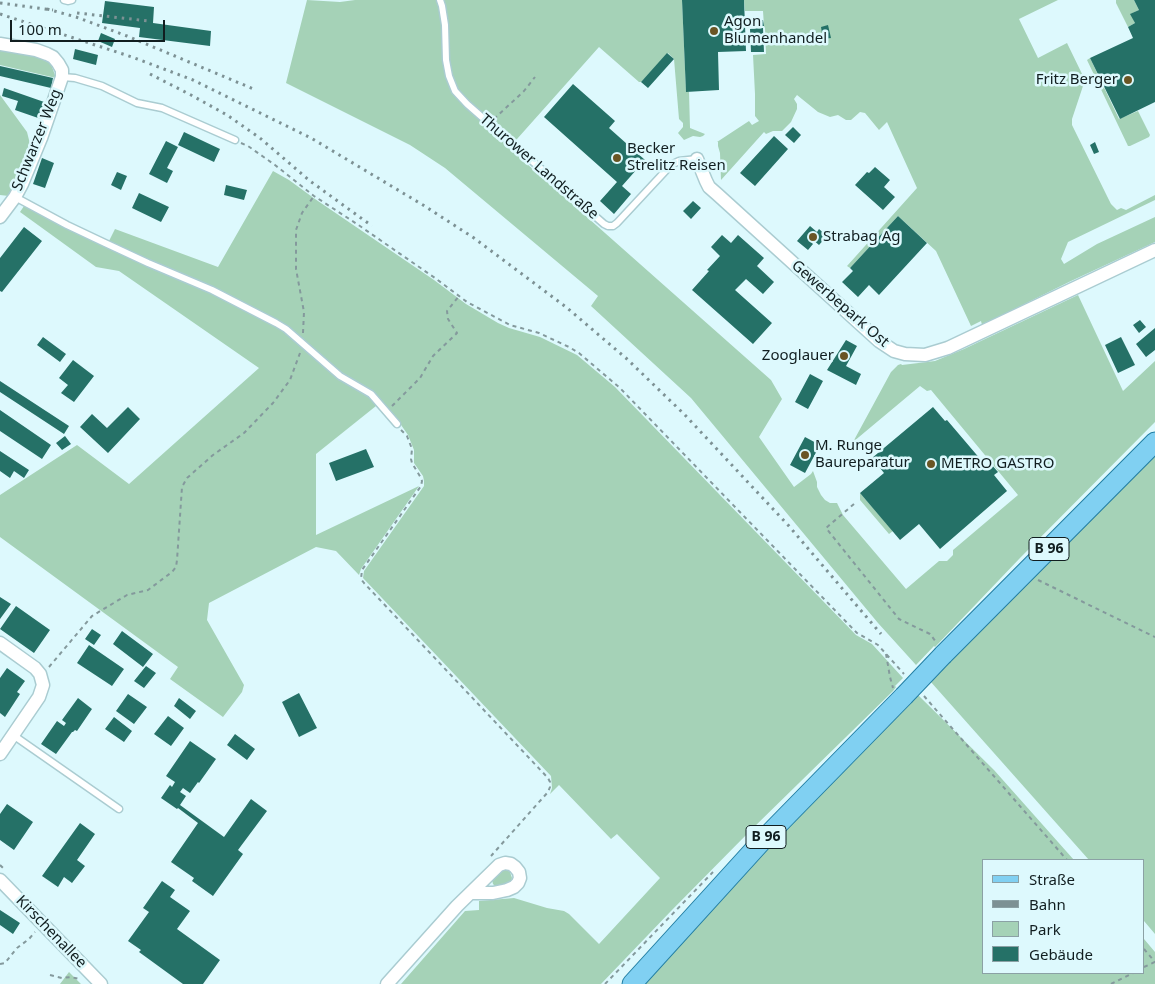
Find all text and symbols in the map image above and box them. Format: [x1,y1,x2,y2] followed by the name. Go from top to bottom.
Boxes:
[12,10,168,42] scale bar
[724,13,827,48] place label: Agon Blumenhandel
[18,19,62,39] text: 100 m
[708,25,720,37] marker: Agon Blumenhandel
[1036,71,1118,89] place label: Fritz Berger
[1122,74,1134,86] marker: Fritz Berger
[8,87,66,193] street label: Schwarzer Weg
[476,111,602,223] street label: Thurower Landstraße
[627,140,726,175] place label: Becker Strelitz Reisen
[611,152,623,164] marker: Becker Strelitz Reisen
[823,228,901,246] place label: Strabag Ag
[807,231,819,243] marker: Strabag Ag
[788,257,892,351] street label: Gewerbepark Ost
[762,347,834,365] place label: Zooglauer
[838,350,850,362] marker: Zooglauer
[815,437,910,472] place label: M. Runge Baureparatur
[799,449,811,461] marker: M. Runge Baureparatur
[941,455,1054,473] place label: METRO GASTRO
[925,458,937,470] marker: METRO GASTRO
[1029,538,1069,560] road number: B 96
[746,826,786,849] road number: B 96
[982,859,1145,974] legend
[1029,869,1075,889] text: Straße
[12,892,90,972] street label: Kirschenallee
[1029,894,1066,914] text: Bahn
[1029,919,1061,939] text: Park
[1029,944,1093,964] text: Gebäude

